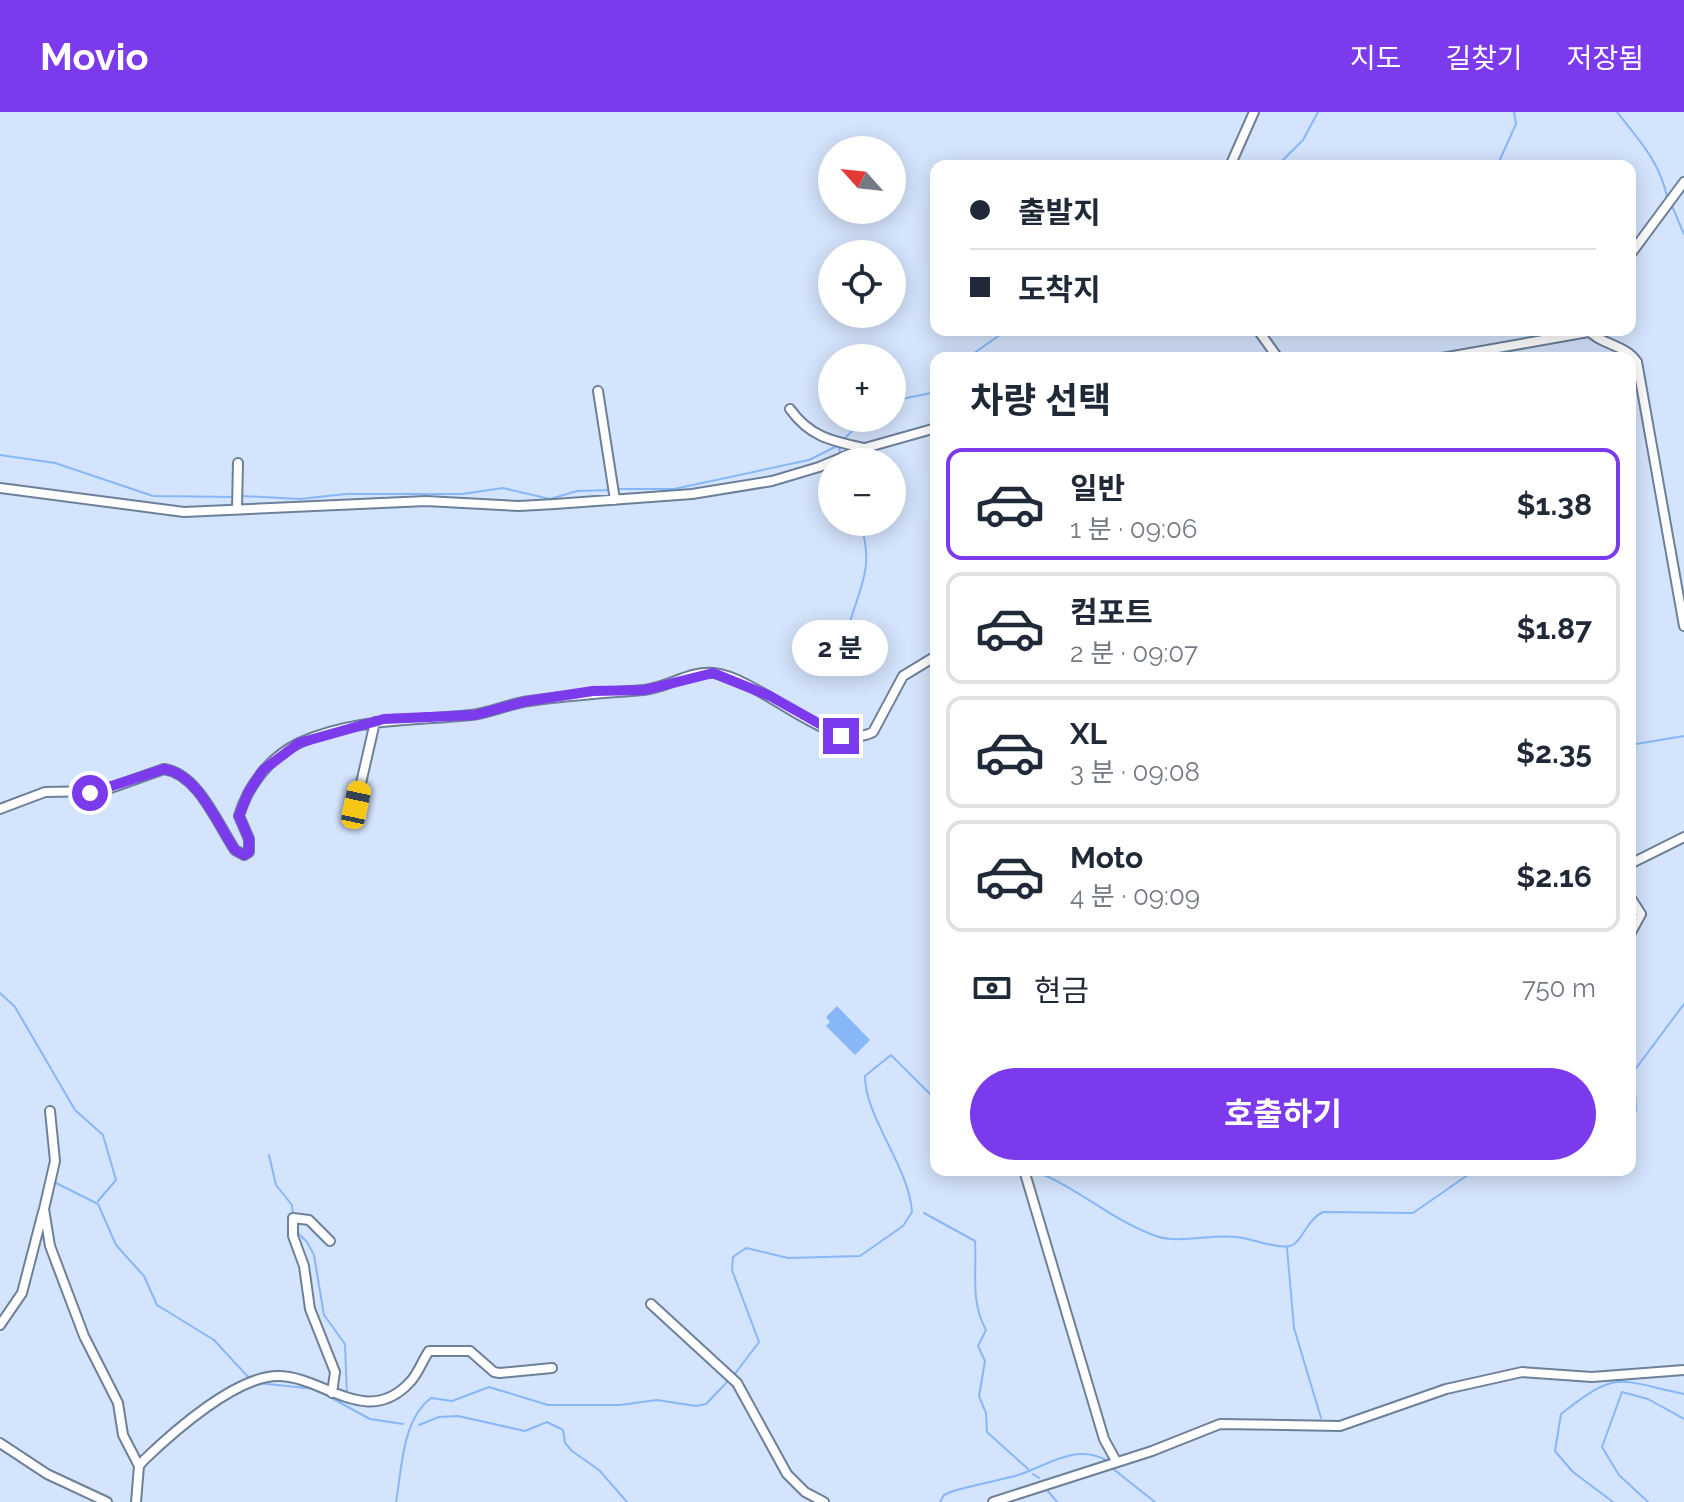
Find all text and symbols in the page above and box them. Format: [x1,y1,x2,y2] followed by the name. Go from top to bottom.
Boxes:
[40,34,149,79] text: Movio
[1350,42,1401,75] text: 지도
[1445,42,1523,75] text: 길찾기
[1567,42,1644,75] text: 저장됨
[818,136,906,224] north arrow
[818,136,906,536] map controls
[1018,195,1101,230] text: 출발지
[818,240,906,328] button: locate
[1018,272,1101,307] text: 도착지
[818,344,906,432] button: +
[970,379,1111,421] text: 차량 선택
[818,448,906,536] button: −
[974,468,1046,540] icon: car
[1070,471,1125,506] text: 일반
[1517,487,1592,522] text: $1.38
[1070,514,1197,544] text: 1 분 · 09:06
[974,592,1046,664] icon: car
[1070,595,1153,630] text: 컴포트
[1516,611,1592,646] text: $1.87
[793,620,889,676] callout: 2 분
[818,633,862,663] text: 2 분
[1070,638,1198,668] text: 2 분 · 09:07
[974,716,1046,788] icon: car
[1070,716,1107,751] text: XL
[823,718,859,754] route end
[1516,735,1592,770] text: $2.35
[1070,757,1200,787] text: 3 분 · 09:08
[72,775,108,811] route start
[339,779,373,831] car
[974,840,1046,912] icon: car
[1070,840,1143,875] text: Moto
[1516,859,1592,894] text: $2.16
[1070,881,1200,911] text: 4 분 · 09:09
[970,966,1014,1010] icon: cash
[1034,973,1089,1008] text: 현금
[1522,973,1596,1003] text: 750 m
[970,1068,1596,1160] button: 호출하기

